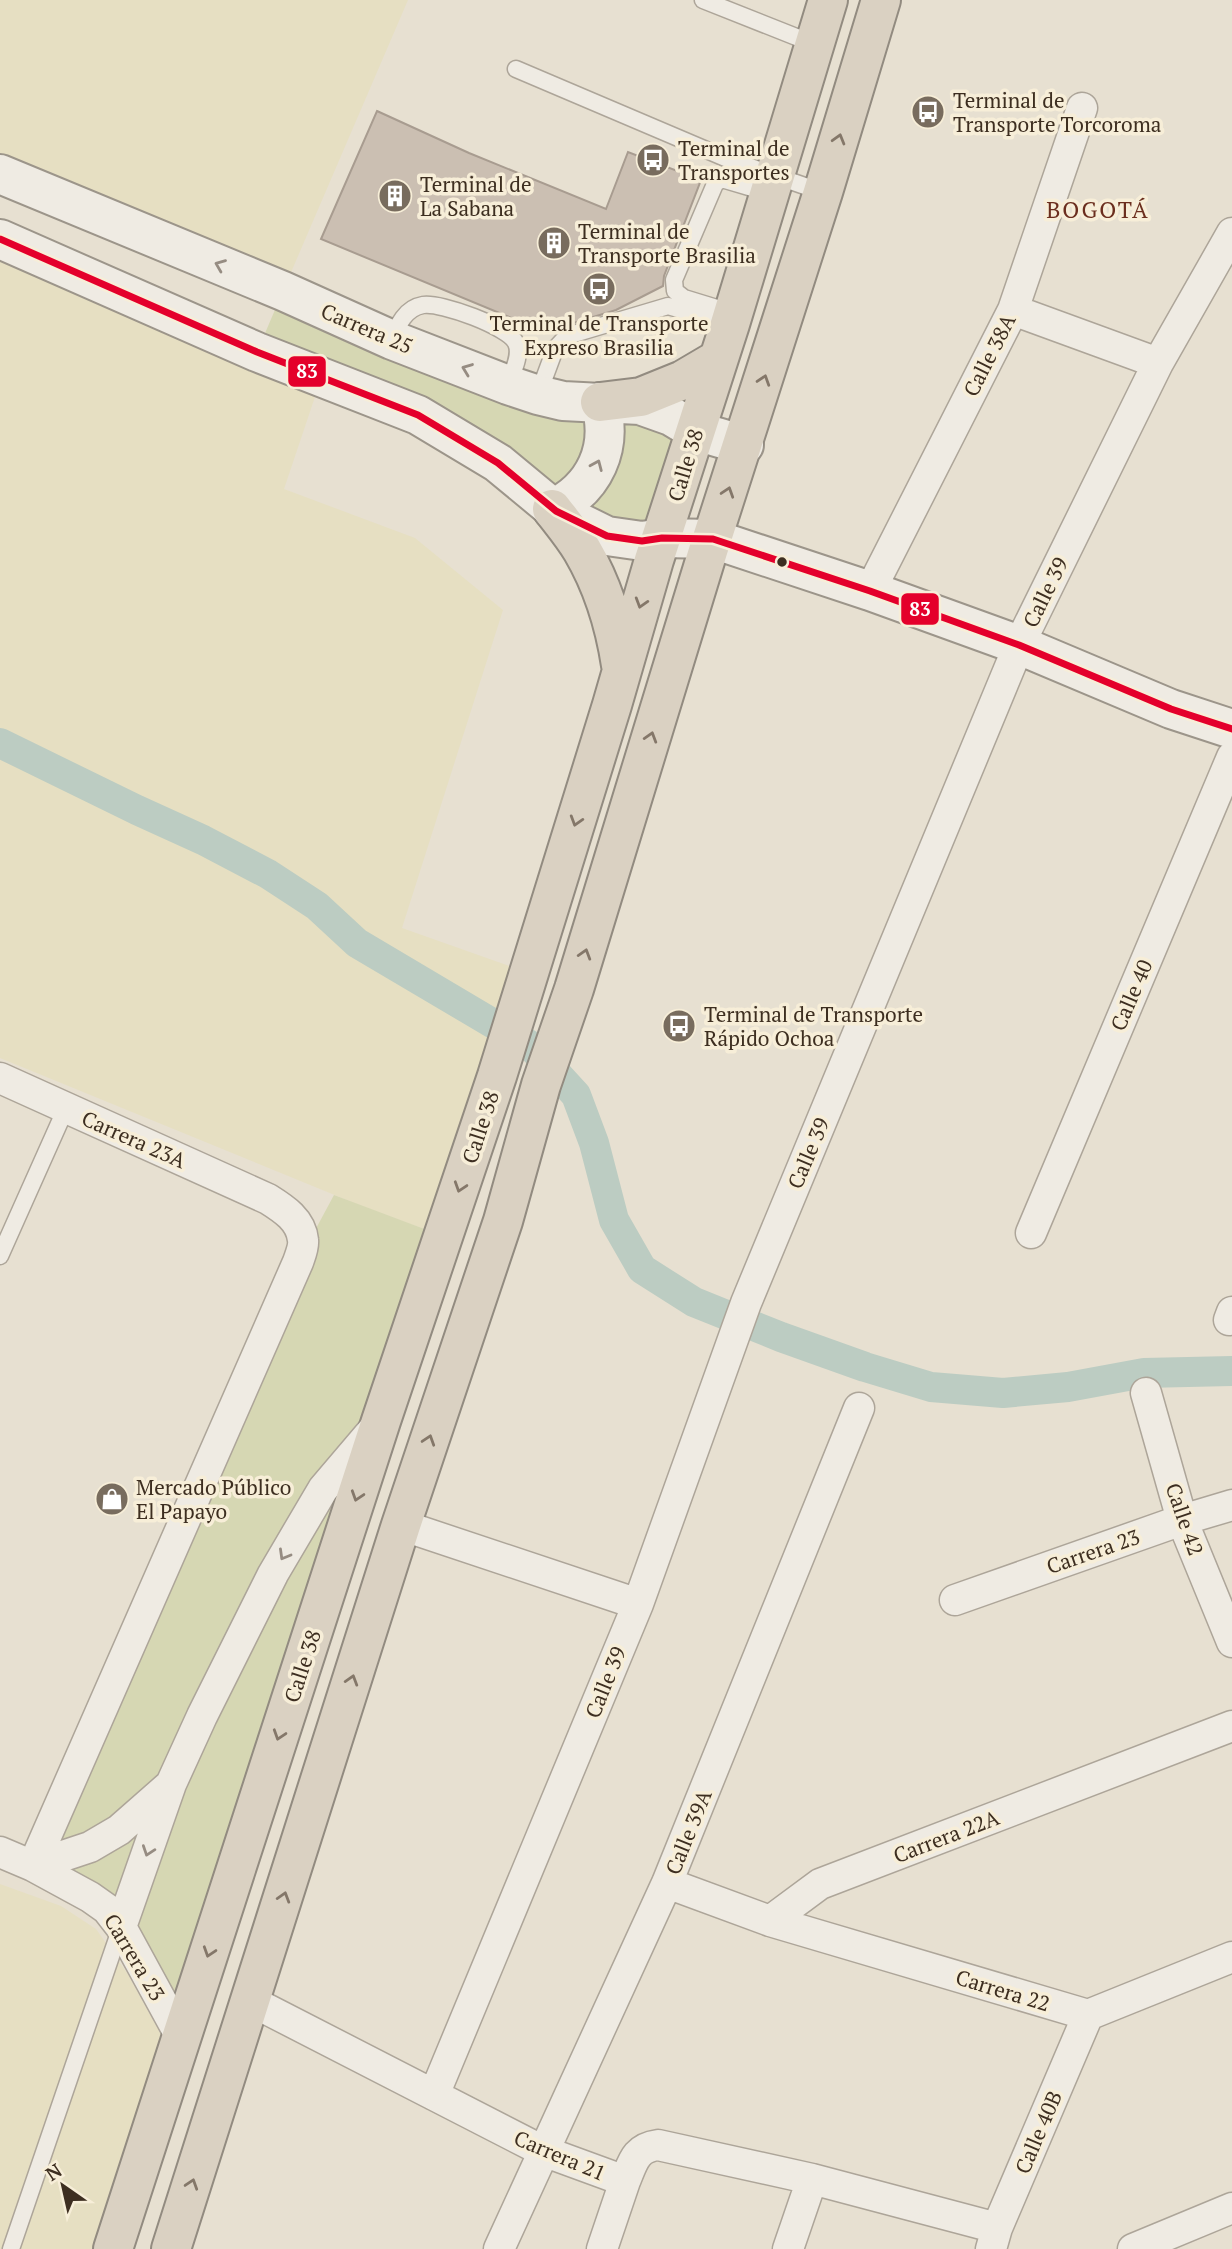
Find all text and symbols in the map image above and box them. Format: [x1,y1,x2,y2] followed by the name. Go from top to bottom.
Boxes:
[953,86,1162,138] place label: Terminal de Transporte Torcoroma
[909,93,947,131] bus stop icon: Terminal de Transporte Torcoroma
[678,134,790,186] place label: Terminal de Transportes
[830,134,845,146] one-way arrow
[634,141,672,179] bus stop icon: Terminal de Transportes
[420,170,531,222] place label: Terminal de La Sabana
[376,177,414,215] building icon: Terminal de La Sabana
[1046,194,1150,225] district label: BOGOTÁ
[578,217,756,269] place label: Terminal de Transporte Brasilia
[535,224,573,262] building icon: Terminal de Transporte Brasilia
[215,259,227,273] one-way arrow
[580,270,618,308] bus stop icon: Terminal de Transporte Expreso Brasilia
[317,296,417,360] street label: Carrera 25
[956,308,1022,401] street label: Calle 38A
[489,309,709,361] place label: Terminal de Transporte Expreso Brasilia
[287,355,327,388] line badge: 83
[296,358,318,383] text: 83
[462,363,474,377] one-way arrow
[756,374,770,387] one-way arrow
[661,425,709,505] street label: Calle 38
[588,459,602,471] one-way arrow
[720,486,734,499] one-way arrow
[1016,552,1074,632] street label: Calle 39
[775,555,789,569] unlabelled marker
[900,592,940,626] line badge: 83
[635,596,650,608] one-way arrow
[909,596,931,621] text: 83
[643,731,658,743] one-way arrow
[570,814,585,826] one-way arrow
[576,949,591,961] one-way arrow
[1103,955,1159,1035] street label: Calle 40
[704,1000,923,1052] place label: Terminal de Transporte Rápido Ochoa
[660,1007,698,1045] bus stop icon: Terminal de Transporte Rápido Ochoa
[455,1087,505,1167] street label: Calle 38
[77,1104,191,1175] street label: Carrera 23A
[780,1113,836,1193] street label: Calle 39
[454,1180,468,1193] one-way arrow
[421,1435,435,1447] one-way arrow
[136,1473,291,1525] place label: Mercado Público El Papayo
[1160,1479,1210,1559] street label: Calle 42
[93,1480,131,1518] shop icon: Mercado Público El Papayo
[350,1489,365,1501] one-way arrow
[1043,1522,1143,1580] street label: Carrera 23
[279,1548,292,1561] one-way arrow
[277,1626,327,1706] street label: Calle 38
[578,1642,632,1722] street label: Calle 39
[344,1675,358,1687] one-way arrow
[273,1729,287,1741] one-way arrow
[658,1785,718,1879] street label: Calle 39A
[889,1803,1004,1869] street label: Carrera 22A
[142,1844,156,1856] one-way arrow
[275,1892,290,1904] one-way arrow
[98,1908,172,2006] street label: Carrera 23
[203,1945,217,1958] one-way arrow
[953,1962,1053,2018] street label: Carrera 22
[1008,2086,1068,2178] street label: Calle 40B
[510,2123,610,2187] street label: Carrera 21
[28,2151,98,2221] north arrow
[40,2157,67,2186] text: N
[184,2178,198,2191] one-way arrow

